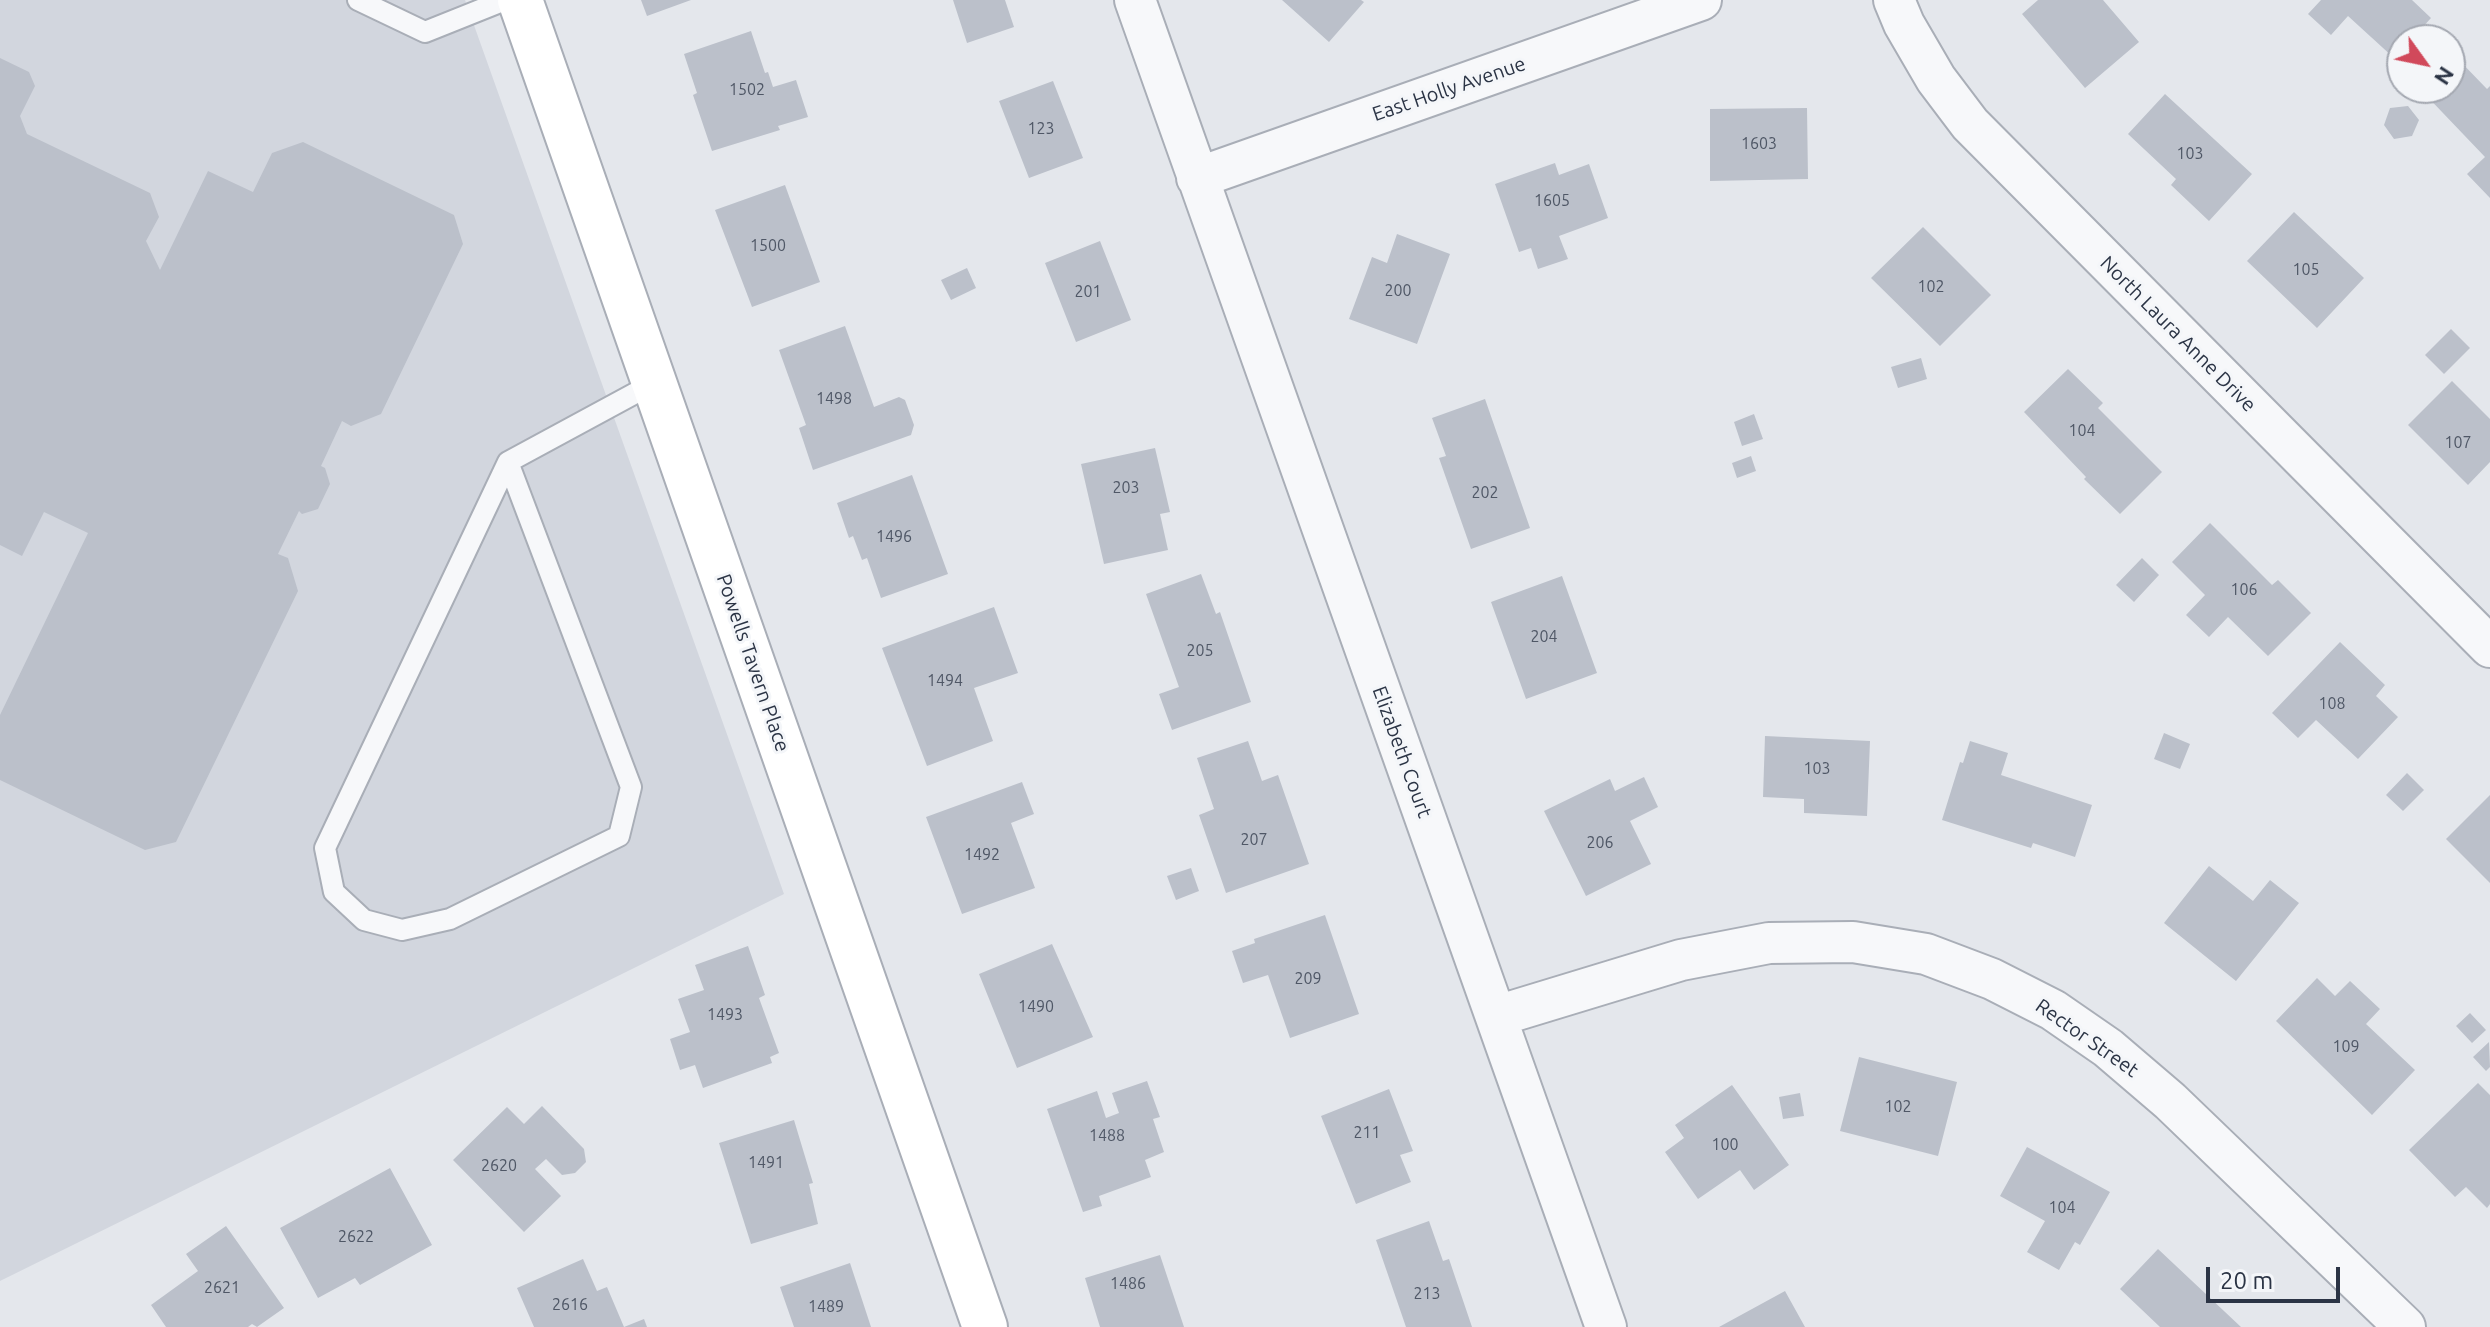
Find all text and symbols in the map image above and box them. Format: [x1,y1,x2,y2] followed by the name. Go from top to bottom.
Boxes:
[2386,24,2466,104] north arrow
[1369,52,1529,126] street label: East Holly Avenue
[2430,63,2460,90] text: N
[729,80,765,100] house number: 1502
[1027,119,1055,139] house number: 123
[1741,134,1777,154] house number: 1603
[2176,144,2204,164] house number: 103
[1534,191,1570,211] house number: 1605
[750,236,786,256] house number: 1500
[2095,251,2261,417] street label: North Laura Anne Drive
[2292,260,2320,280] house number: 105
[1917,277,1945,297] house number: 102
[1384,281,1412,301] house number: 200
[1074,282,1102,302] house number: 201
[816,389,852,409] house number: 1498
[2068,421,2096,441] house number: 104
[2444,433,2472,453] house number: 107
[1112,478,1140,498] house number: 203
[1471,483,1499,503] house number: 202
[876,527,912,547] house number: 1496
[711,571,795,755] street label: Powells Tavern Place
[2230,580,2258,600] house number: 106
[1530,627,1558,647] house number: 204
[1186,641,1214,661] house number: 205
[927,671,963,691] house number: 1494
[1367,683,1437,821] street label: Elizabeth Court
[2318,694,2346,714] house number: 108
[1803,759,1831,779] house number: 103
[1240,830,1268,850] house number: 207
[1586,833,1614,853] house number: 206
[964,845,1000,865] house number: 1492
[1294,969,1322,989] house number: 209
[2031,994,2143,1082] street label: Rector Street
[1018,997,1054,1017] house number: 1490
[707,1005,743,1025] house number: 1493
[2332,1037,2360,1057] house number: 109
[1884,1097,1912,1117] house number: 102
[1353,1123,1381,1143] house number: 211
[1089,1126,1125,1146] house number: 1488
[1711,1135,1739,1155] house number: 100
[748,1153,784,1173] house number: 1491
[481,1156,517,1176] house number: 2620
[2048,1198,2076,1218] house number: 104
[338,1227,374,1247] house number: 2622
[2210,1251,2344,1301] scale bar
[2220,1267,2273,1294] text: 20 m
[1110,1274,1146,1294] house number: 1486
[204,1278,240,1298] house number: 2621
[1413,1284,1441,1304] house number: 213
[552,1295,588,1315] house number: 2616
[808,1297,844,1317] house number: 1489

